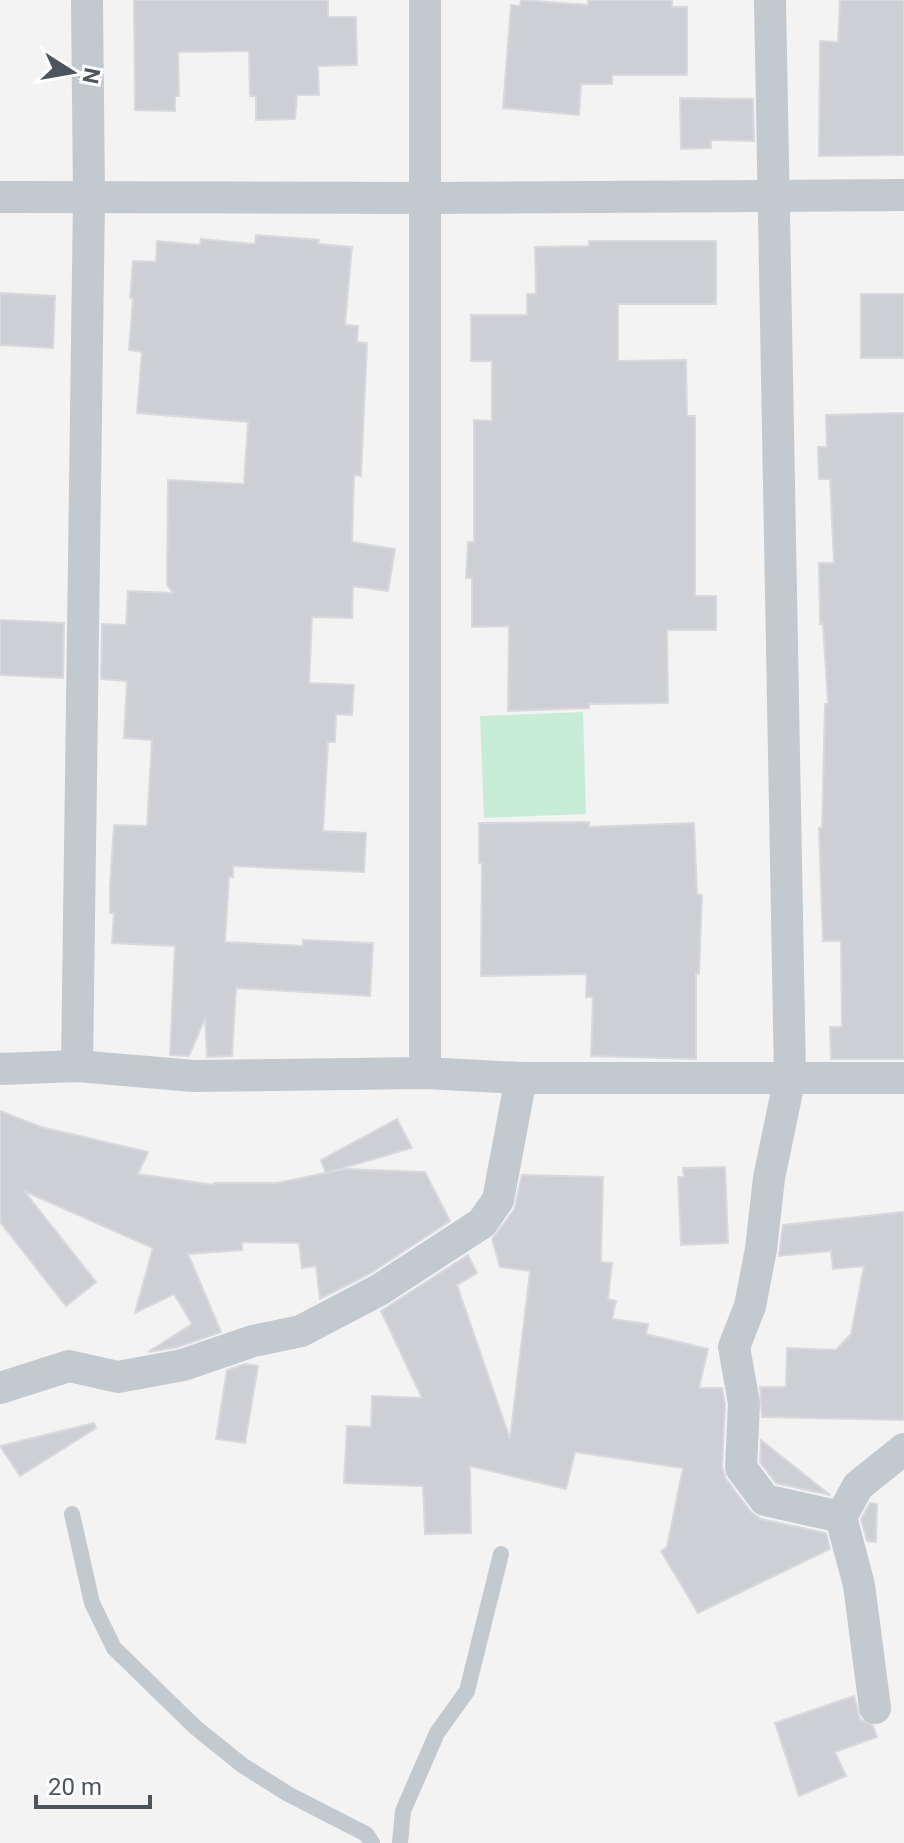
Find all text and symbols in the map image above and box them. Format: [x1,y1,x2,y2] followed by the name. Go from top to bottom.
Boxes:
[32,32,112,112] north arrow
[77,66,105,86] text: N
[36,1759,150,1809] scale bar
[48,1773,102,1801] text: 20 m

